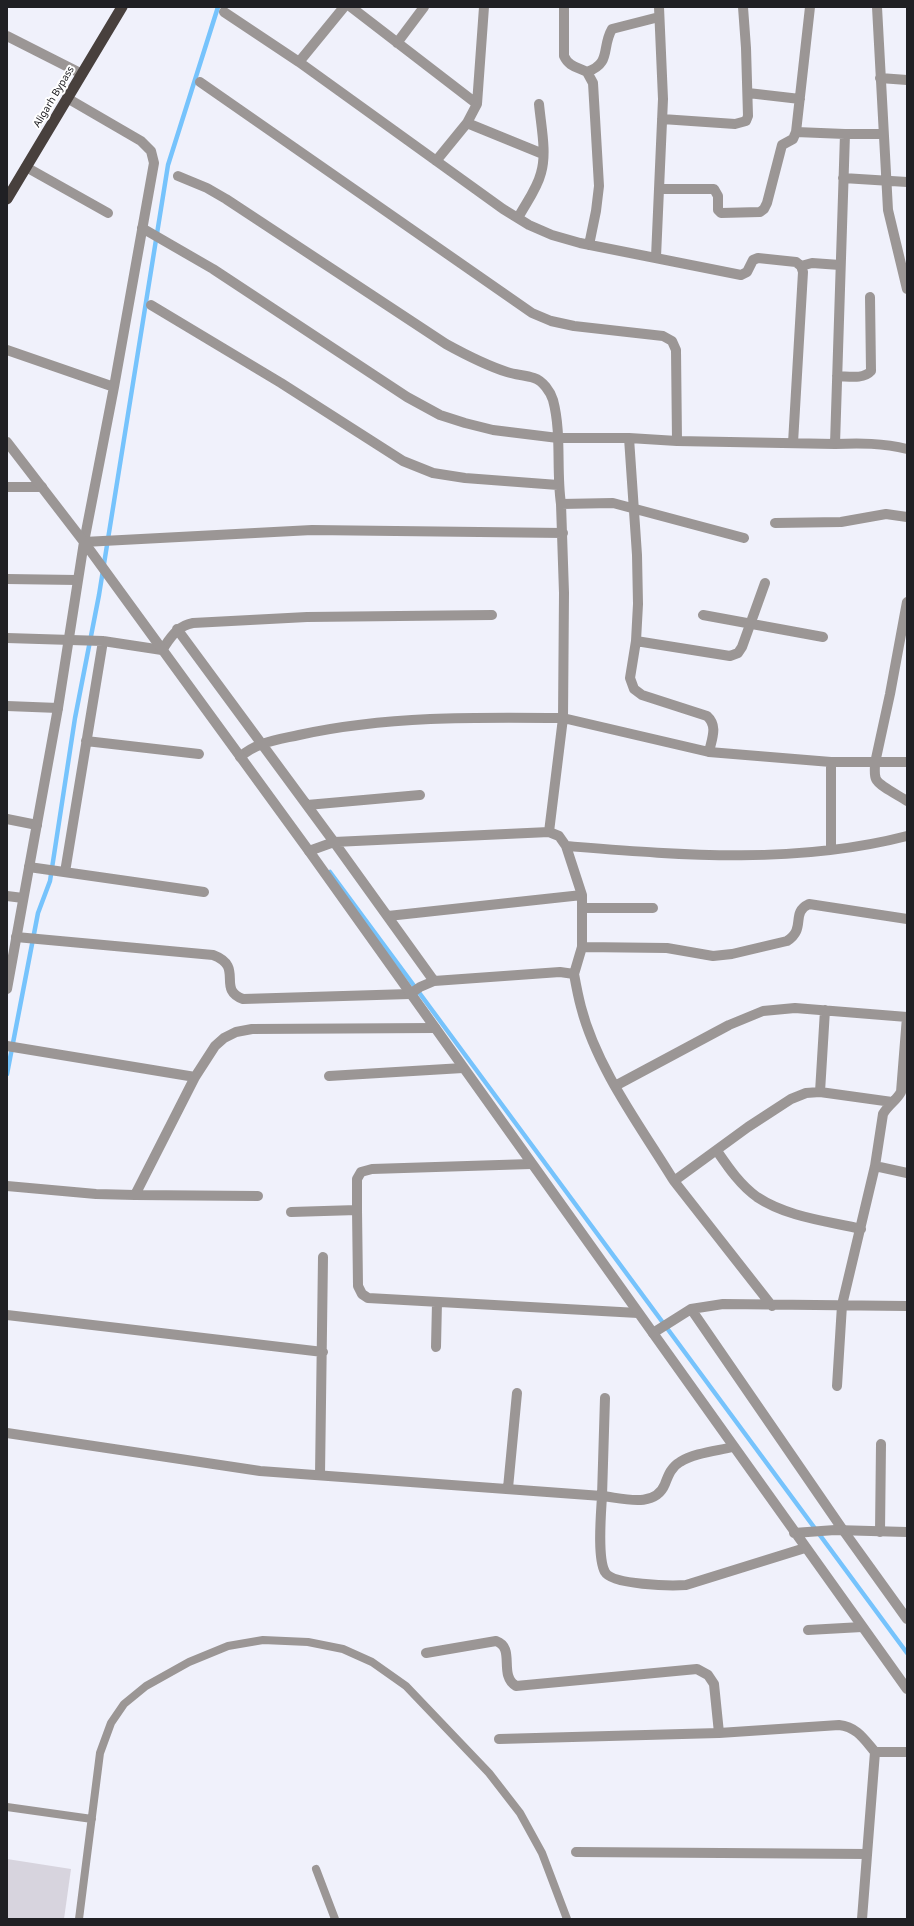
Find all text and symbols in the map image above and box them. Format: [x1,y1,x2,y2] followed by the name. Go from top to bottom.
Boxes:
[31,64,77,130] street label: Aligarh Bypass

